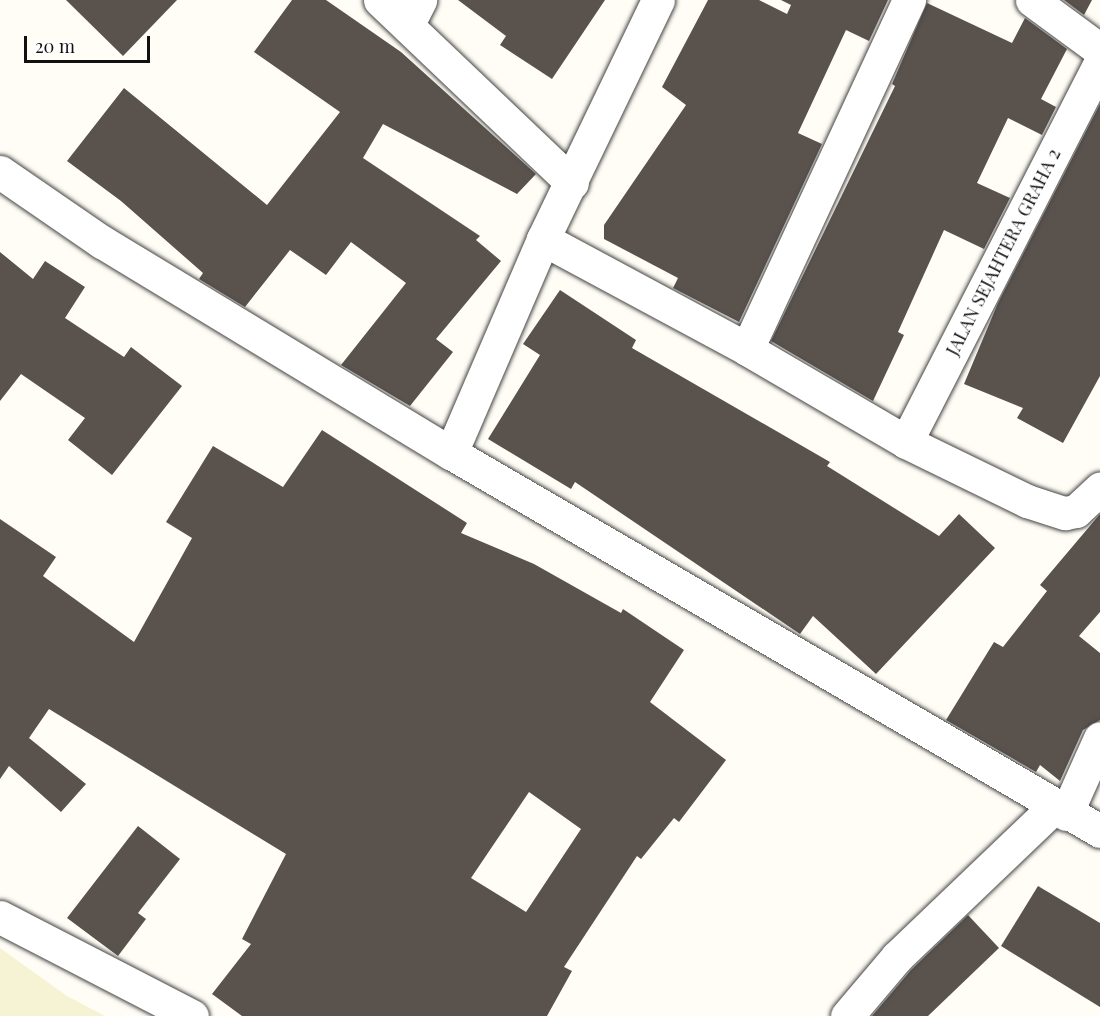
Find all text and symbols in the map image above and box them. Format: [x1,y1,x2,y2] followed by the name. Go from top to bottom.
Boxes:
[27,24,153,62] scale bar
[35,34,75,58] text: 20 m
[941,145,1065,359] street label: JALAN SEJAHTERA GRAHA 2

